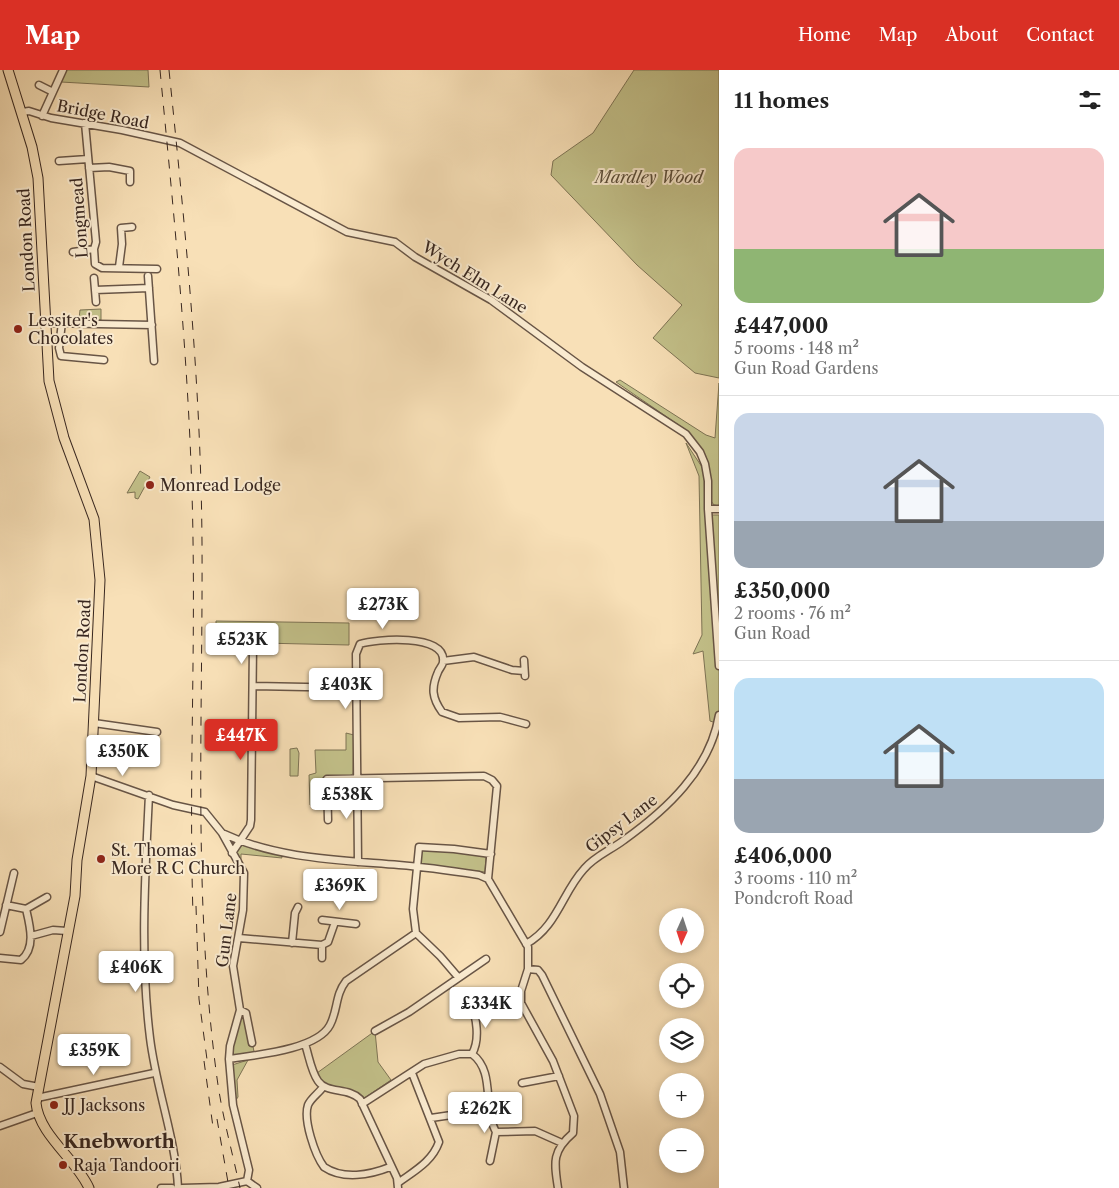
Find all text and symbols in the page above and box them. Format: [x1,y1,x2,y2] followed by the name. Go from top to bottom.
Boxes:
[25,21,80,50] text: Map
[798,24,851,46] text: Home
[879,24,917,46] text: Map
[945,24,998,46] text: About
[1026,24,1094,46] text: Contact
[1076,86,1104,114] icon: filters
[734,88,829,113] text: 11 homes
[55,95,151,133] street label: Bridge Road
[593,167,704,187] park label: Mardley Wood
[66,177,92,259] street label: Longmead
[874,180,964,270] icon: home
[13,187,39,292] street label: London Road
[418,236,531,317] street label: Wych Elm Lane
[28,310,113,348] place label: Lessiter's Chocolates
[734,313,828,338] text: £447,000
[12,323,24,335] marker: Lessiter's Chocolates
[734,338,859,358] text: 5 rooms · 148 m²
[734,358,878,378] text: Gun Road Gardens
[874,446,964,536] icon: home
[160,475,281,495] place label: Monread Lodge
[144,479,156,491] marker: Monread Lodge
[734,578,830,603] text: £350,000
[348,588,418,630] pin: £273K
[358,594,408,614] text: £273K
[69,598,95,703] street label: London Road
[734,603,851,623] text: 2 rooms · 76 m²
[207,622,277,665] pin: £523K
[734,623,811,643] text: Gun Road
[217,629,267,649] text: £523K
[311,668,381,710] pin: £403K
[320,674,372,694] text: £403K
[874,711,964,801] icon: home
[206,718,276,761] pin: £447K
[216,725,266,745] text: £447K
[88,734,158,777] pin: £350K
[97,741,149,761] text: £350K
[312,778,382,820] pin: £538K
[321,784,373,804] text: £538K
[581,789,661,857] street label: Gipsy Lane
[111,840,245,878] place label: St. Thomas More R C Church
[734,843,832,868] text: £406,000
[95,853,107,865] marker: St. Thomas More R C Church
[305,868,375,911] pin: £369K
[734,868,857,888] text: 3 rooms · 110 m²
[314,875,366,895] text: £369K
[734,888,853,908] text: Pondcroft Road
[212,892,240,968] street label: Gun Lane
[659,908,704,952] north arrow
[659,908,704,1173] map controls
[101,950,171,993] pin: £406K
[110,957,162,977] text: £406K
[659,963,704,1008] button: locate
[451,986,521,1029] pin: £334K
[460,993,512,1013] text: £334K
[659,1018,704,1063] button: layers
[59,1034,129,1076] pin: £359K
[69,1040,119,1060] text: £359K
[659,1073,704,1118] button: +
[450,1092,520,1134] pin: £262K
[61,1095,145,1115] place label: JJ Jacksons
[459,1098,511,1118] text: £262K
[48,1099,60,1111] marker: JJ Jacksons
[659,1128,704,1173] button: −
[63,1130,175,1153] district label: Knebworth
[73,1155,180,1175] place label: Raja Tandoori
[57,1159,69,1171] marker: Raja Tandoori

